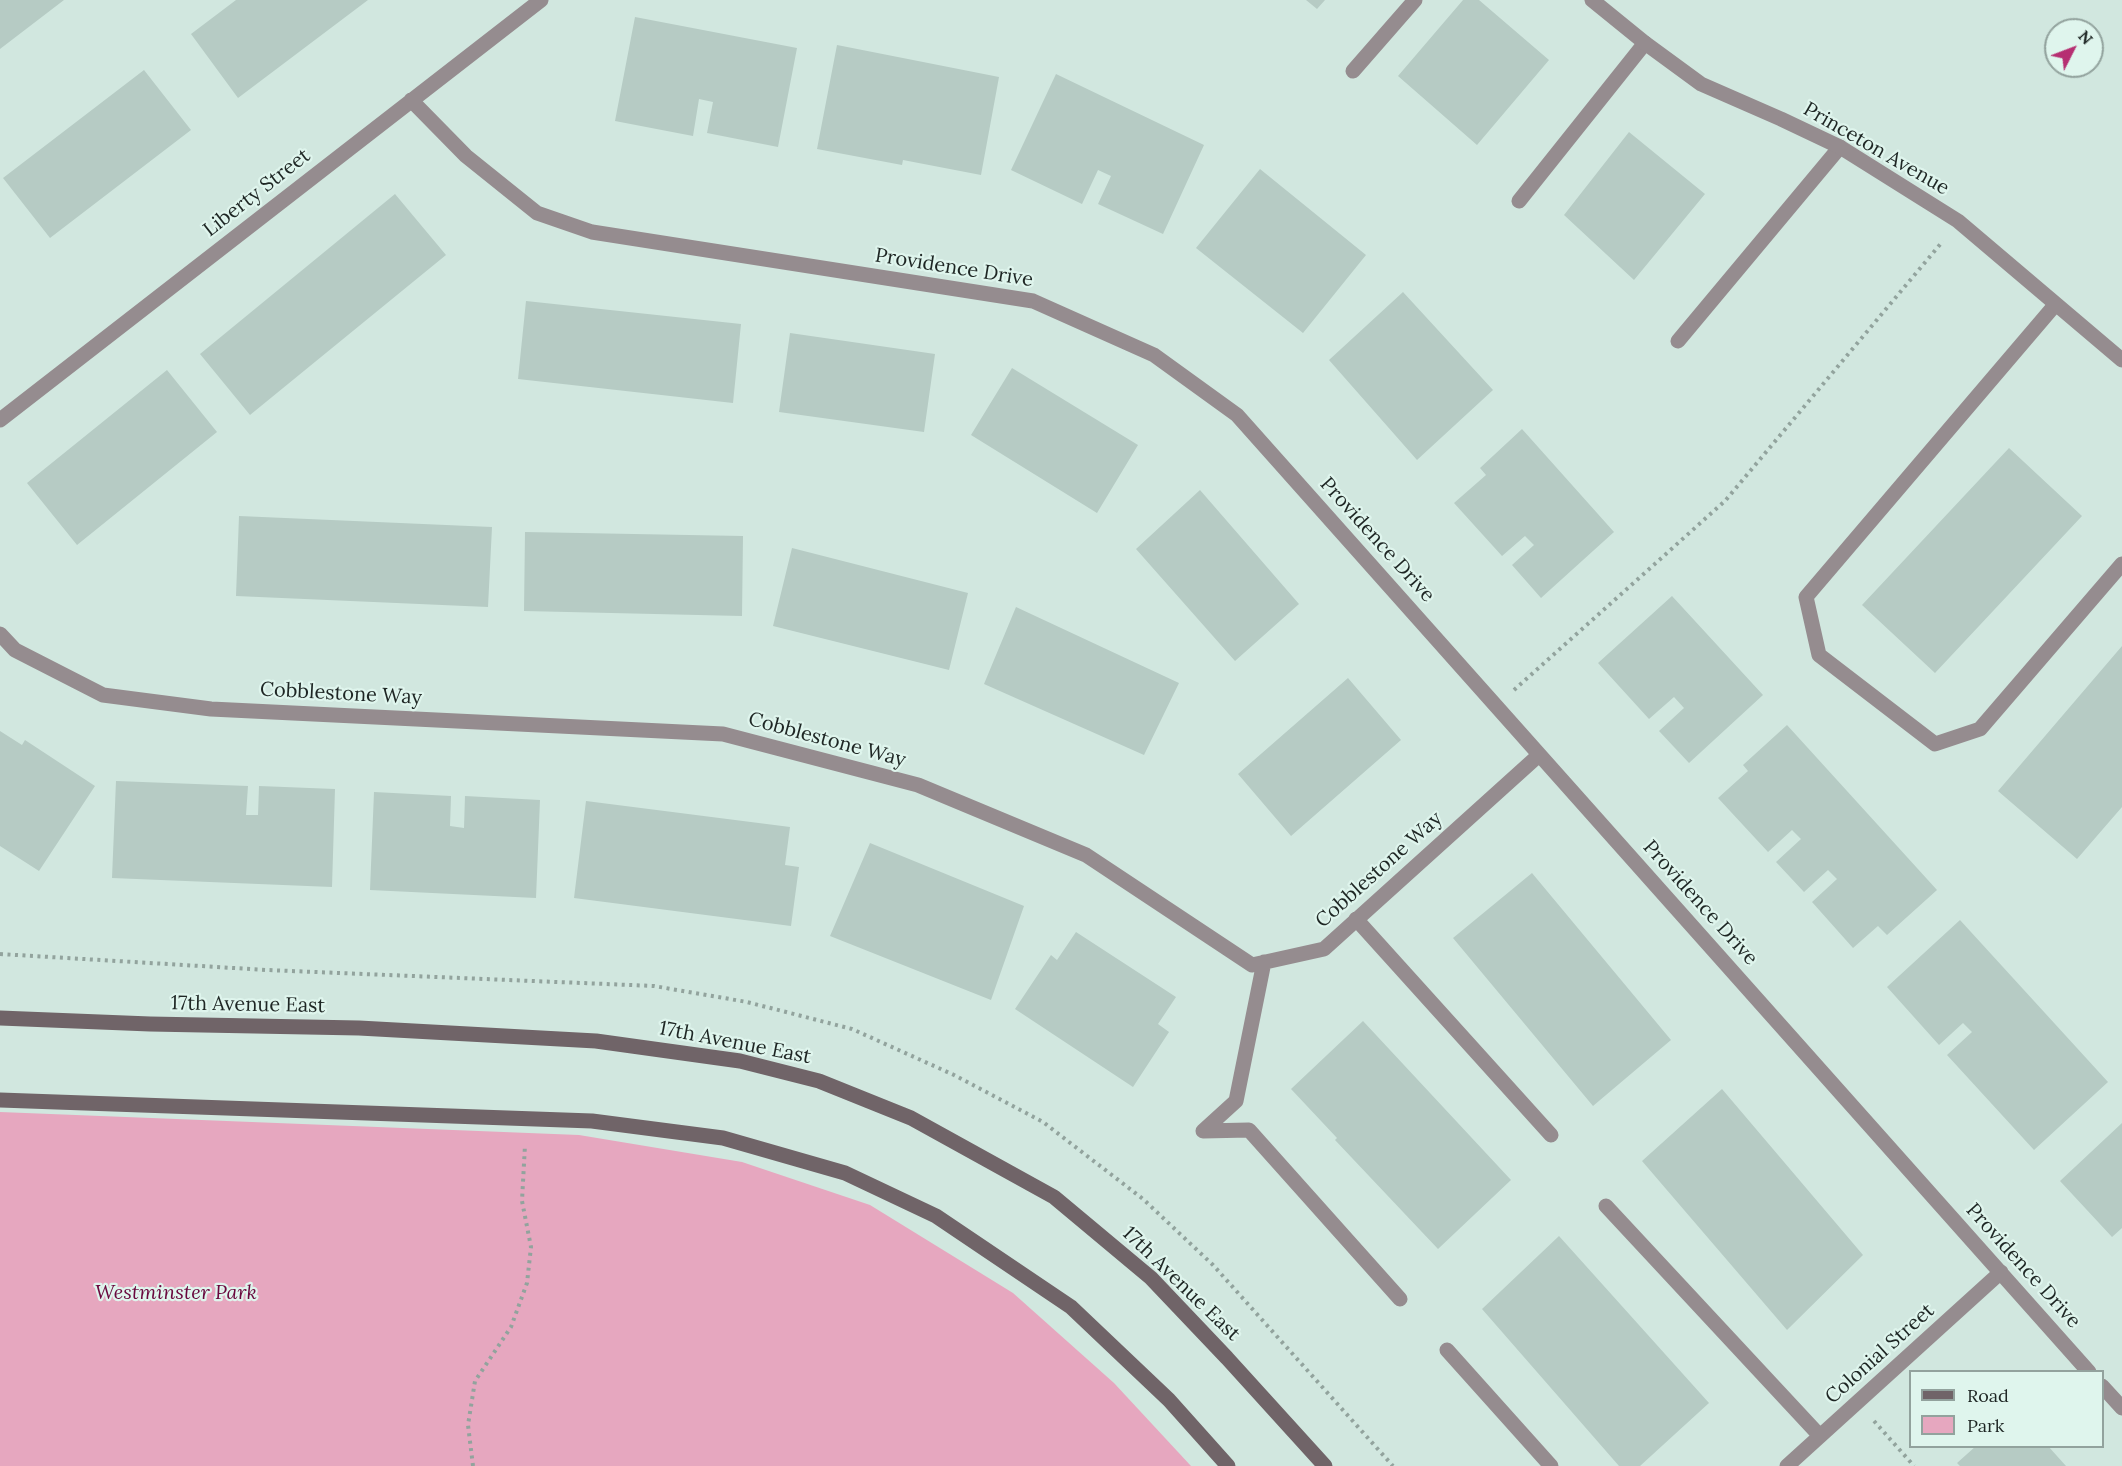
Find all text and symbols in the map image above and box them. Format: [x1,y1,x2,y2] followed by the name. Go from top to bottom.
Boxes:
[2044,18,2104,78] north arrow
[2074,26,2097,49] text: N
[1799,97,1953,201] street label: Princeton Avenue
[199,144,315,242] street label: Liberty Street
[873,244,1035,292] street label: Providence Drive
[1315,473,1439,607] street label: Providence Drive
[259,678,423,710] street label: Cobblestone Way
[746,707,908,773] street label: Cobblestone Way
[1311,807,1447,933] street label: Cobblestone Way
[1638,836,1762,970] street label: Providence Drive
[171,992,325,1018] street label: 17th Avenue East
[657,1016,813,1070] street label: 17th Avenue East
[1961,1199,2085,1333] street label: Providence Drive
[1117,1222,1245,1346] street label: 17th Avenue East
[95,1281,257,1305] park label: Westminster Park
[1821,1299,1939,1409] street label: Colonial Street
[1909,1370,2104,1448] legend
[1967,1384,2009,1407] text: Road
[1967,1414,2004,1437] text: Park

